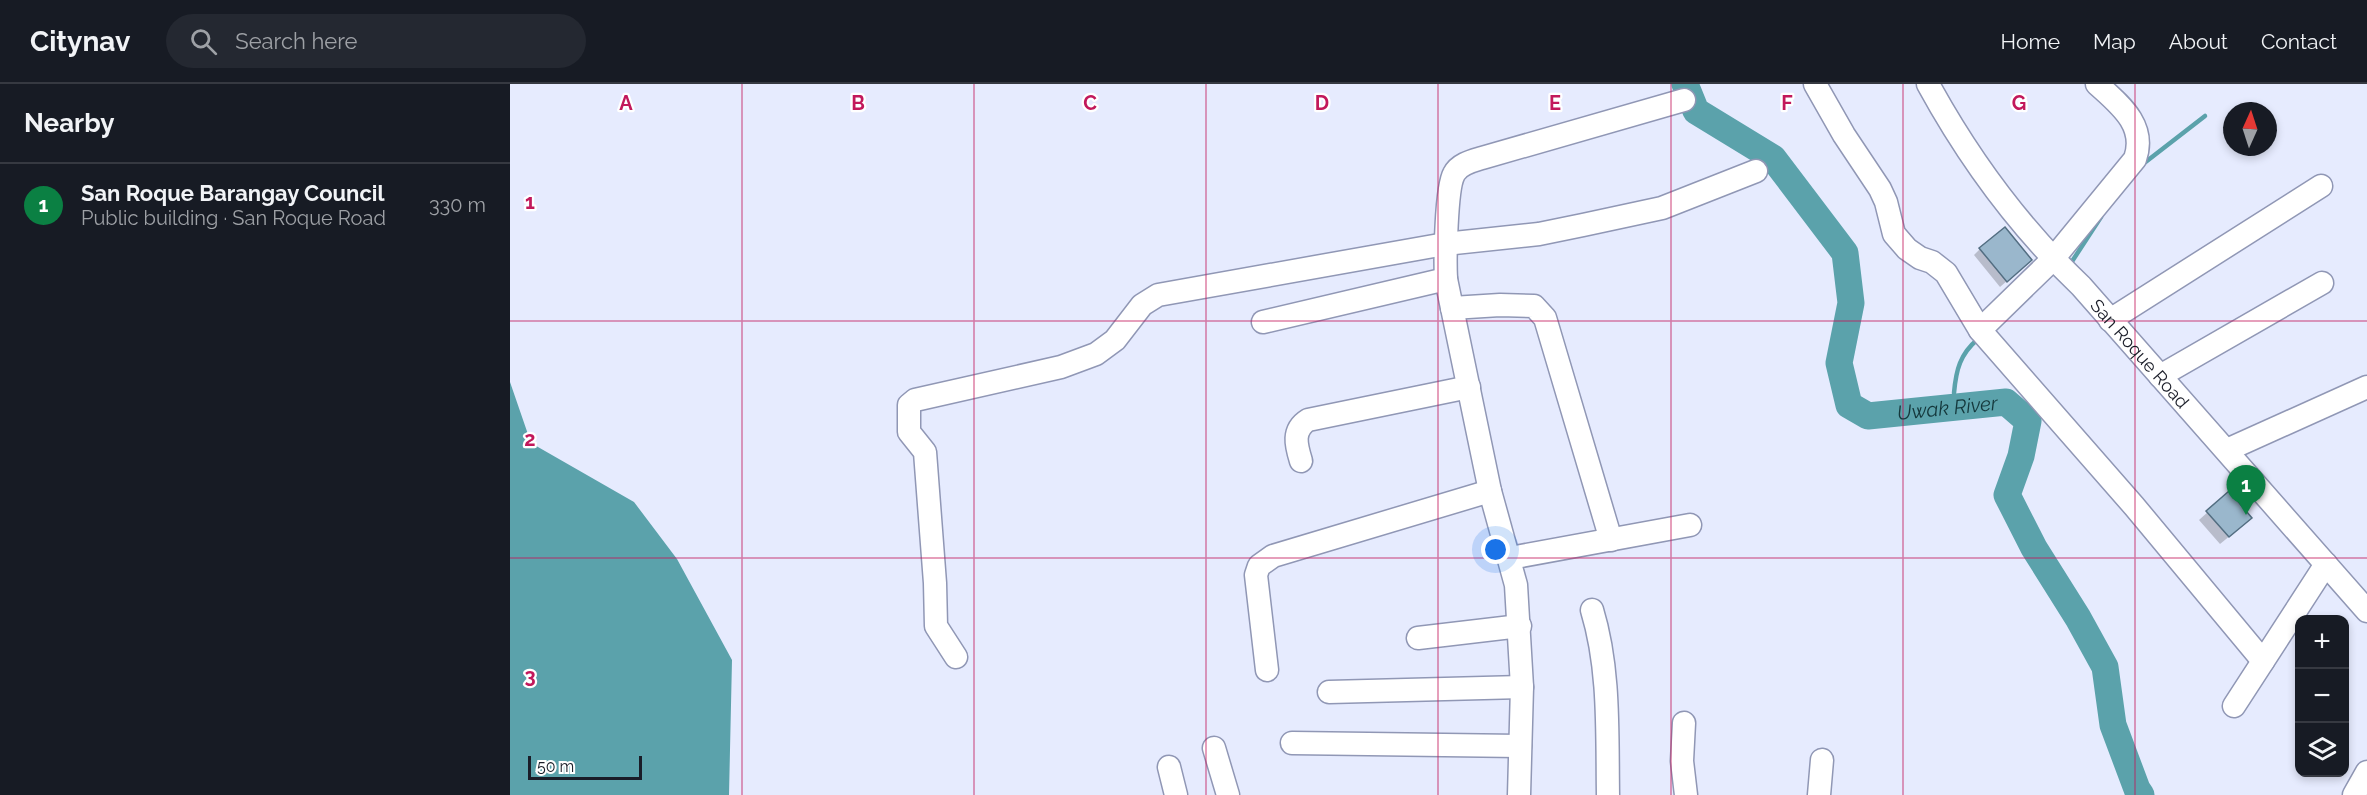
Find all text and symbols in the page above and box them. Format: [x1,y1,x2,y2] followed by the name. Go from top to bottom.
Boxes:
[166,14,586,68] search box
[30,25,130,58] text: Citynav
[187,25,220,58] icon: search
[235,28,357,54] text: Search here
[2001,29,2060,54] text: Home
[2093,29,2136,54] text: Map
[2169,29,2228,54] text: About
[2261,29,2337,54] text: Contact
[619,91,633,115] text: A
[851,91,865,115] text: B
[1083,91,1097,115] text: C
[1315,91,1329,115] text: D
[1549,91,1561,115] text: E
[1781,91,1793,115] text: F
[2012,91,2026,115] text: G
[2223,102,2277,156] north arrow
[24,108,114,138] text: Nearby
[81,180,384,206] text: San Roque Barangay Council
[525,190,535,214] text: 1
[39,193,48,217] text: 1
[429,193,486,217] text: 330 m
[81,206,386,230] text: Public building · San Roque Road
[2087,294,2194,412] street label: San Roque Road
[1896,391,2000,425] water label: Uwak River
[524,427,536,451] text: 2
[2226,466,2266,515] pin: 1
[1481,535,1510,564] your location
[2295,615,2349,777] map controls
[2295,615,2349,669] button: +
[524,664,536,688] text: 3
[2295,669,2349,723] button: −
[2295,723,2349,777] button: layers
[528,753,642,780] scale bar
[537,757,574,776] text: 50 m

